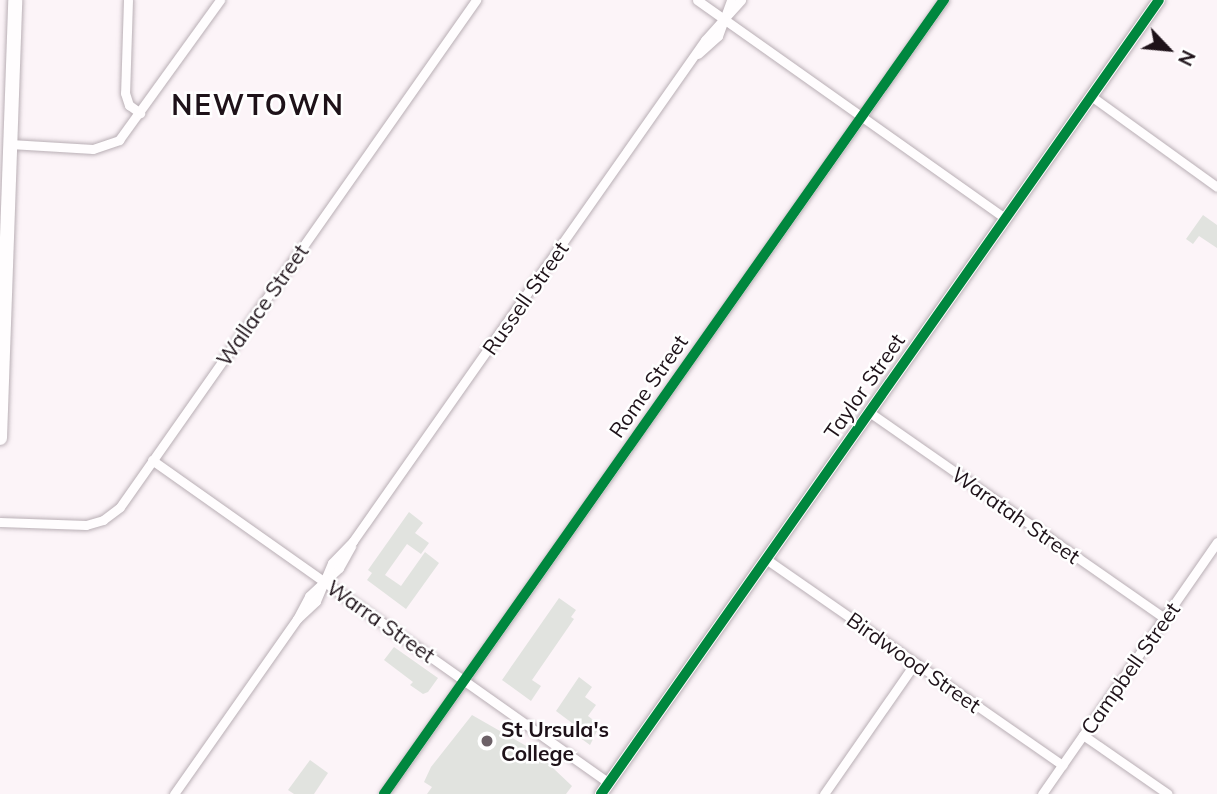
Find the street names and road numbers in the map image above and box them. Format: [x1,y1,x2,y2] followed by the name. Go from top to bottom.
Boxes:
[477,237,573,359] street label: Russell Street
[211,239,313,371] street label: Wallace Street
[818,328,910,444] street label: Taylor Street
[603,330,693,442] street label: Rome Street
[947,461,1085,569] street label: Waratah Street
[322,575,440,667] street label: Warra Street
[1075,597,1185,739] street label: Campbell Street
[842,606,986,718] street label: Birdwood Street

